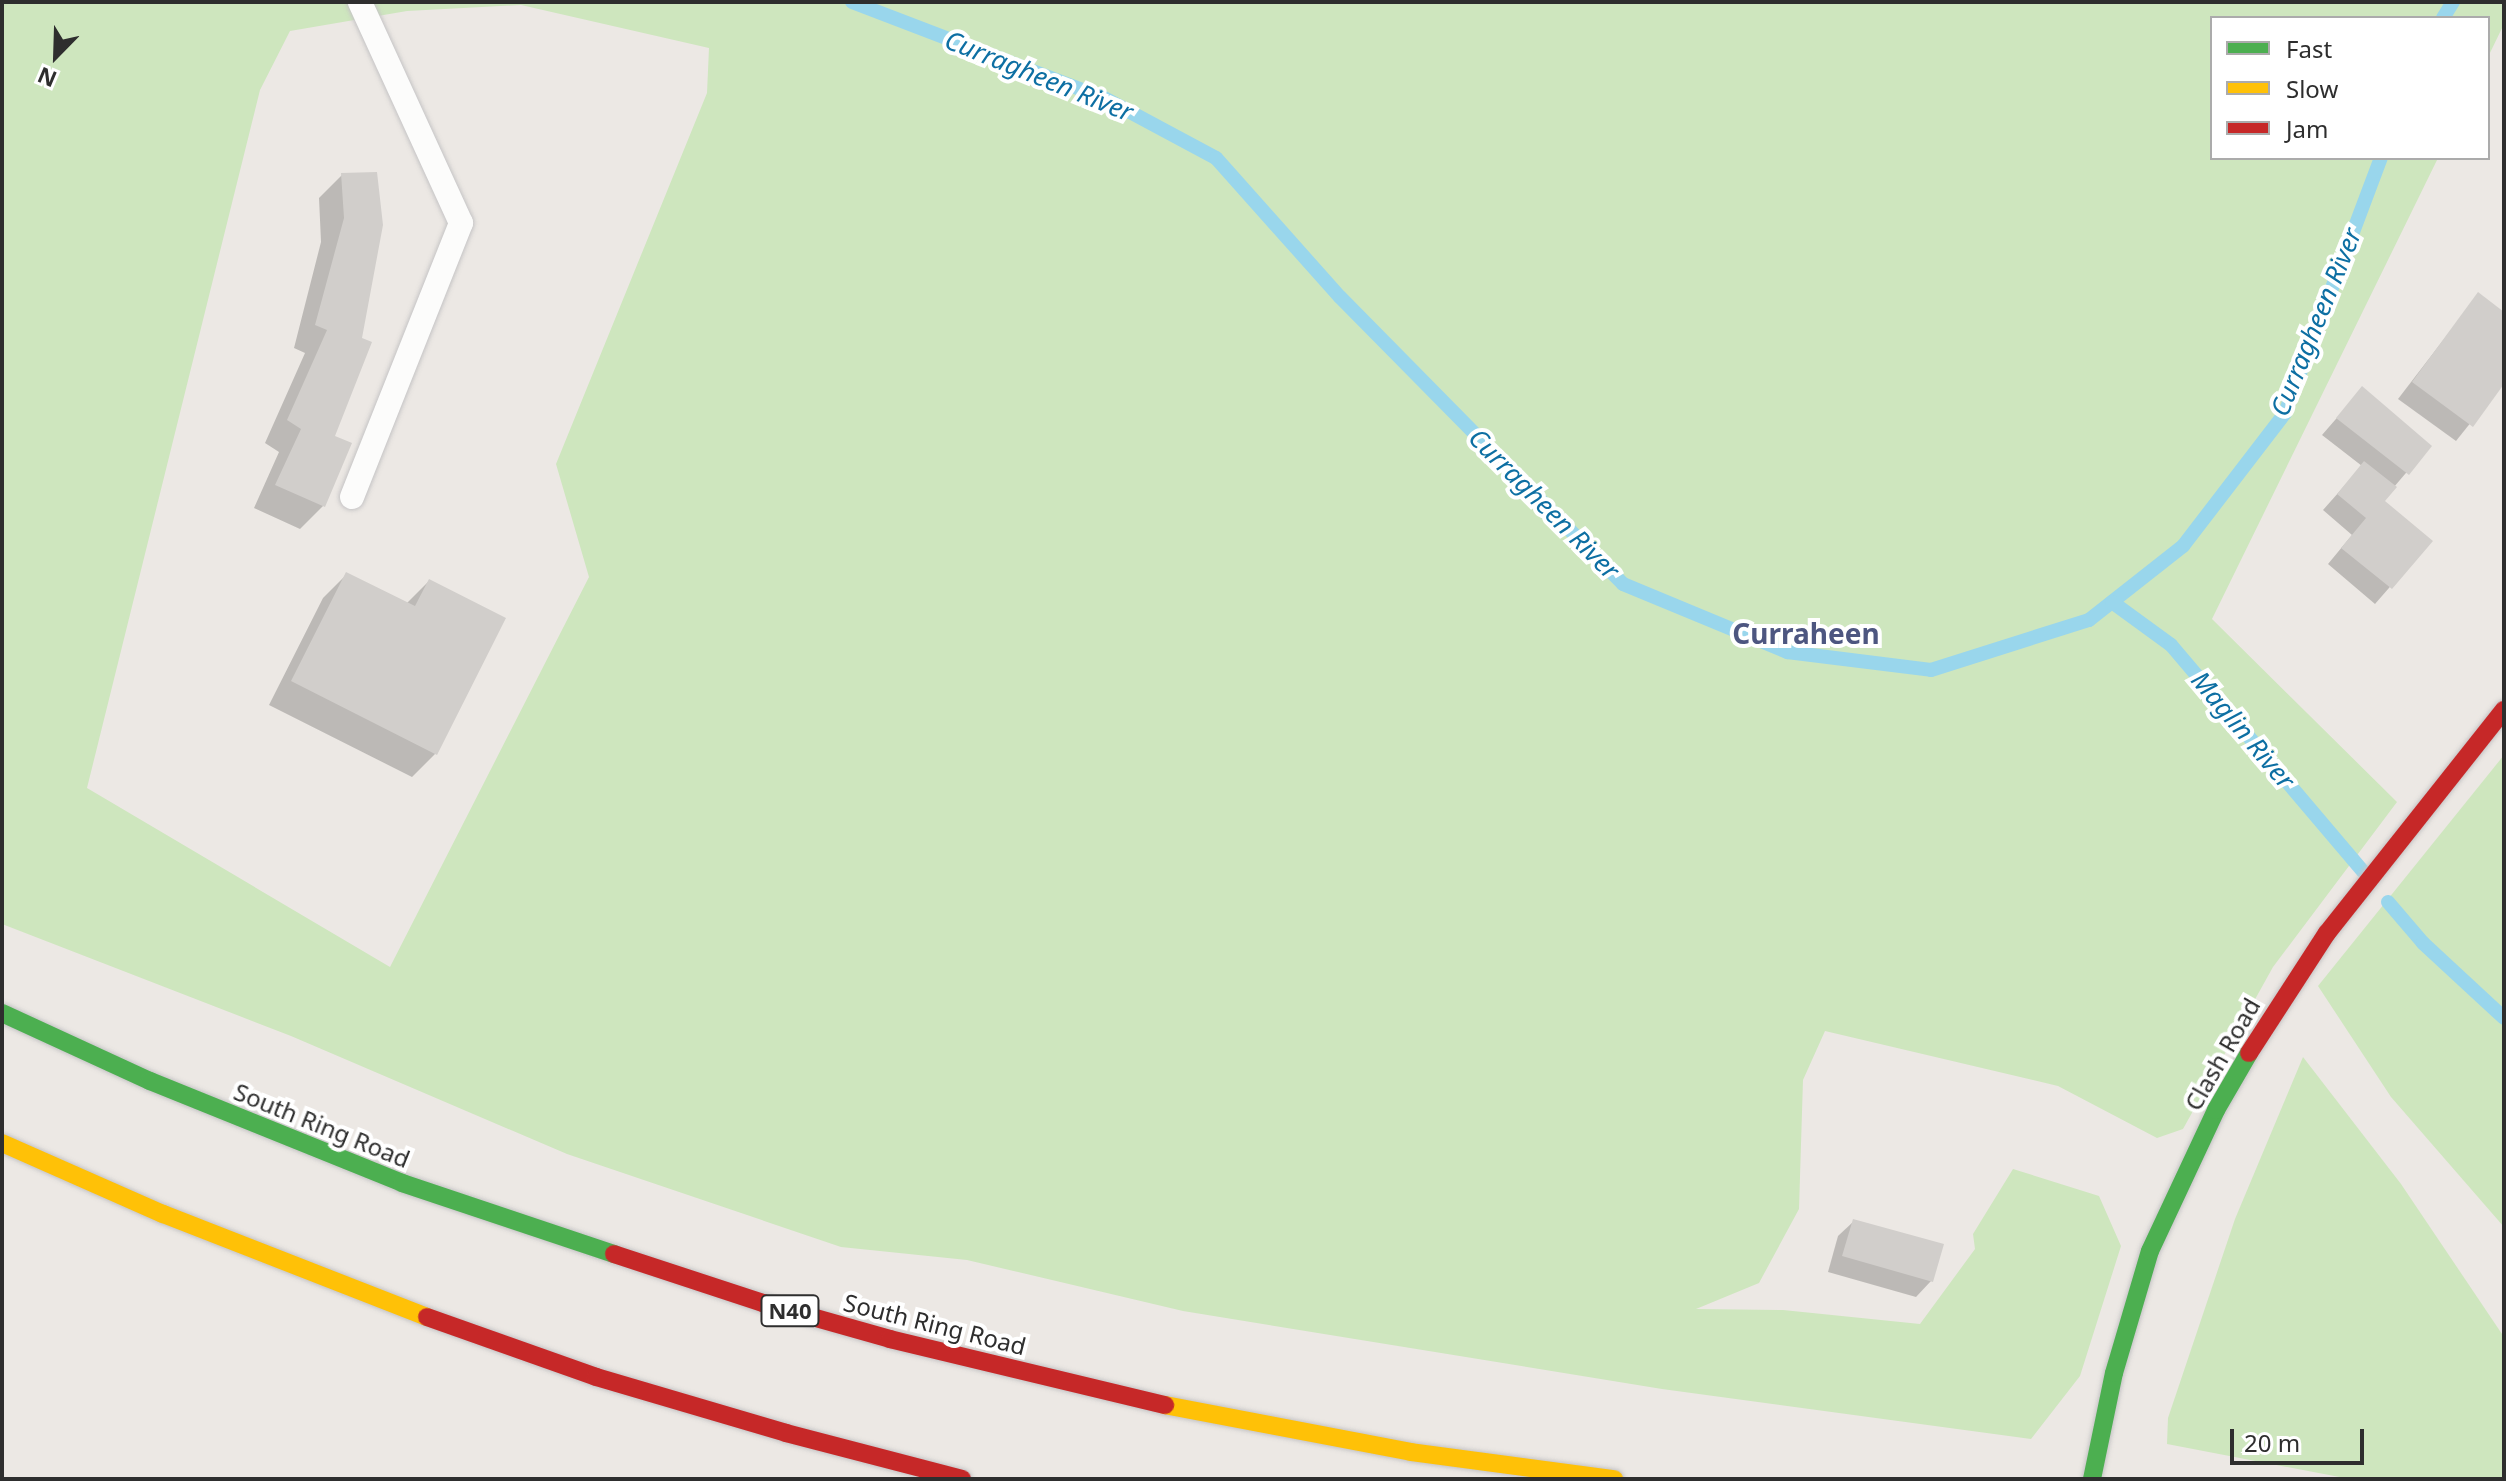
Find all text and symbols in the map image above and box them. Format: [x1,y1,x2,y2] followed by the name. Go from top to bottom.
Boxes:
[16,16,96,96] north arrow
[2210,16,2490,160] legend
[940,24,1138,128] water label: Curragheen River
[2286,32,2332,65] text: Fast
[33,61,61,95] text: N
[2286,72,2338,105] text: Slow
[2286,112,2328,145] text: Jam
[2264,223,2368,421] water label: Curragheen River
[1462,422,1626,586] water label: Curragheen River
[1732,616,1880,650] district label: Curraheen
[2185,665,2301,795] water label: Maglin River
[2178,993,2266,1115] street label: Clash Road
[230,1077,414,1173] street label: South Ring Road
[841,1287,1029,1361] street label: South Ring Road
[760,1293,820,1329] road number: N40
[2234,1413,2368,1463] scale bar
[2244,1426,2300,1459] text: 20 m

